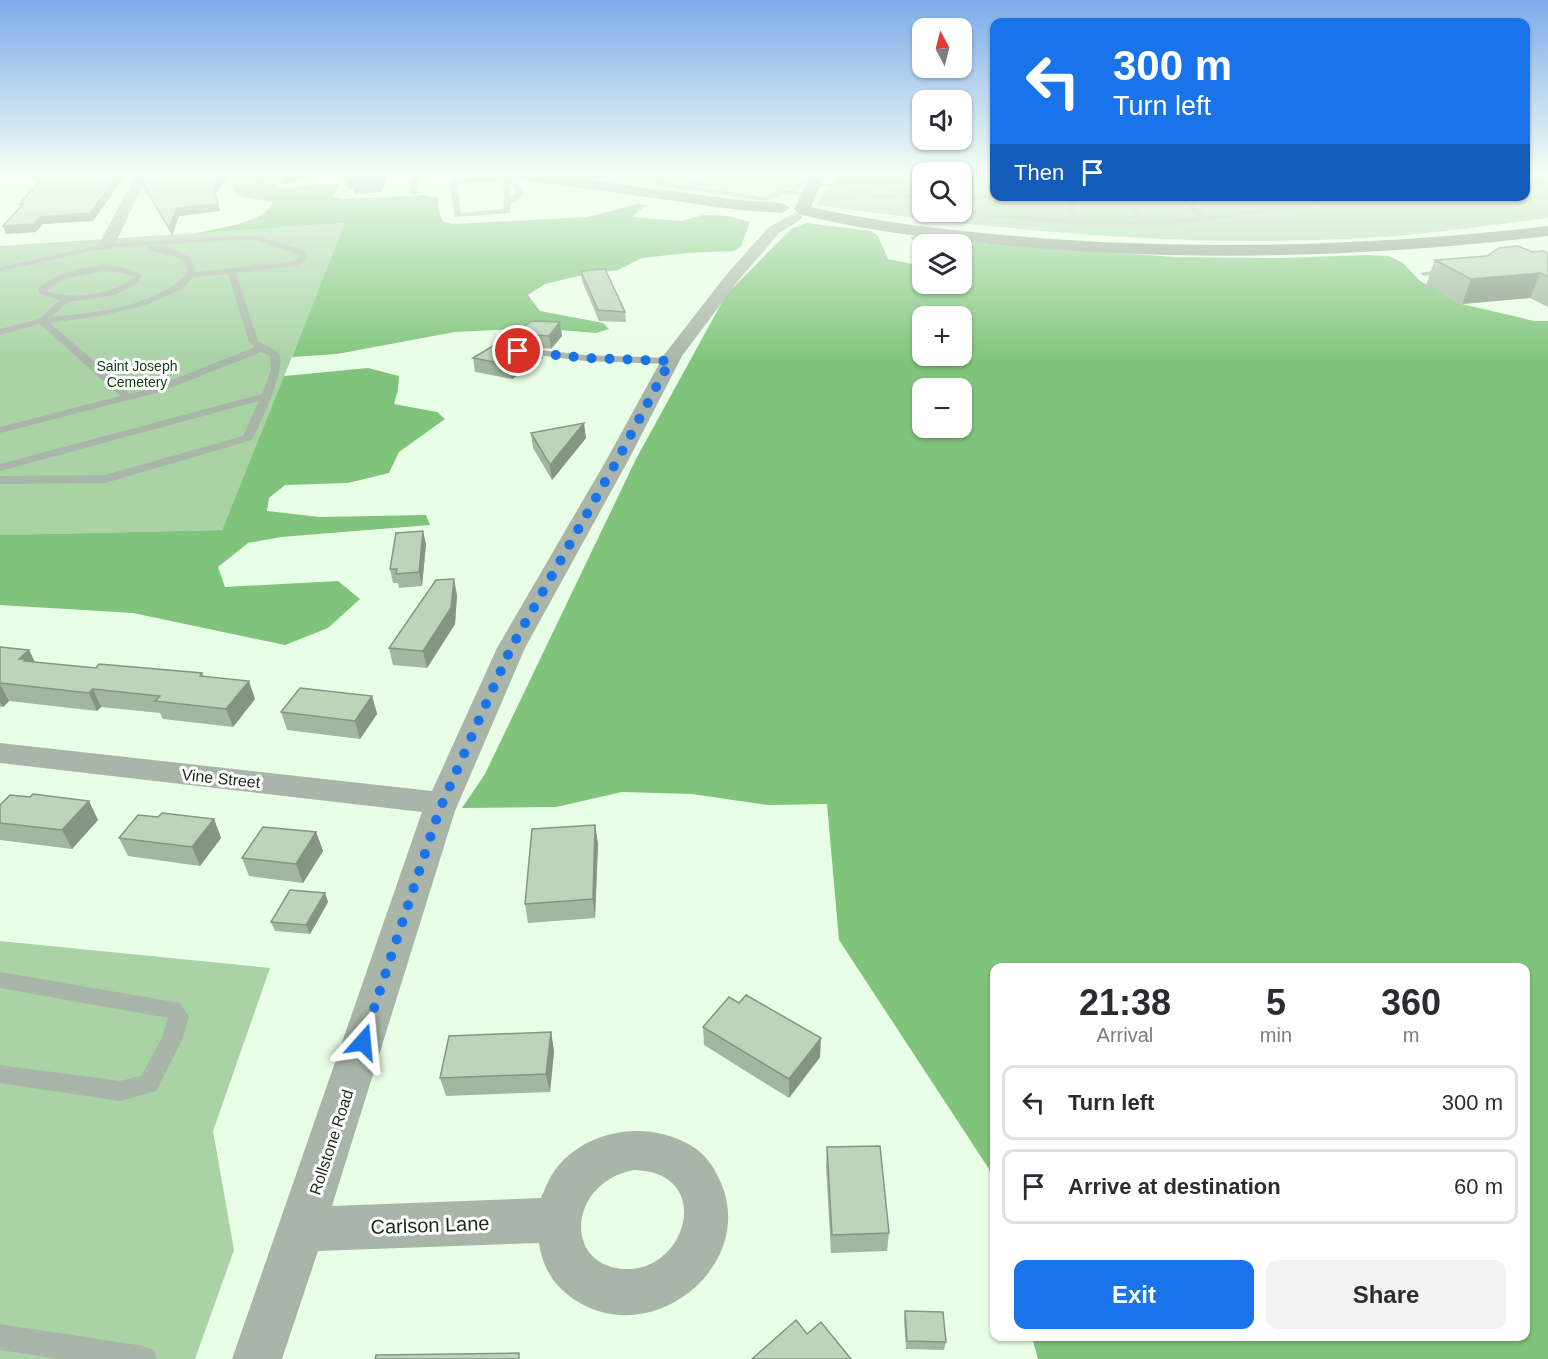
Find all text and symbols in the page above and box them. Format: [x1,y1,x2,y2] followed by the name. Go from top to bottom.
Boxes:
[912,18,972,78] north arrow
[912,18,972,438] map controls
[1014,42,1092,120] icon: left
[1113,42,1232,89] text: 300 m
[912,90,972,150] button: sound
[1113,91,1211,121] text: Turn left
[1076,156,1109,189] icon: arrive
[1014,160,1064,185] text: Then
[912,162,972,222] button: search
[912,234,972,294] button: layers
[912,306,972,366] button: +
[492,325,543,376] pin
[501,334,534,367] icon: arrive
[97,358,177,390] park label: Saint Joseph Cemetery
[912,378,972,438] button: −
[181,766,262,791] street label: Vine Street
[1079,982,1171,1023] text: 21:38
[1266,982,1286,1023] text: 5
[1381,982,1441,1023] text: 360
[331,1010,395,1074] position arrow
[1097,1024,1153,1046] text: Arrival
[1260,1024,1292,1046] text: min
[1403,1024,1419,1046] text: m
[1017,1086,1050,1119] icon: left
[306,1088,356,1197] street label: Rollstone Road
[1068,1090,1154,1115] text: Turn left
[1442,1090,1503,1115] text: 300 m
[1017,1170,1050,1203] icon: arrive
[1068,1174,1281,1199] text: Arrive at destination
[1454,1174,1503,1199] text: 60 m
[370,1212,490,1238] street label: Carlson Lane
[1014,1260,1254,1329] button: Exit
[1266,1260,1506,1329] button: Share

